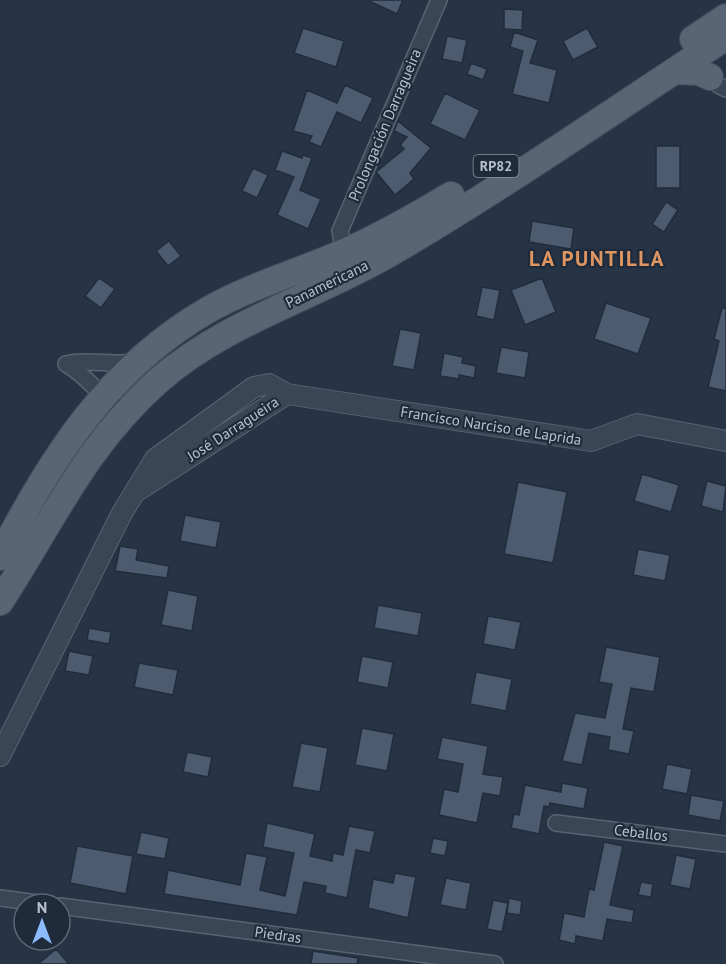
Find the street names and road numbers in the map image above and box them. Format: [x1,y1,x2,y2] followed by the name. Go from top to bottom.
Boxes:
[344,46,425,204] street label: Prolongación Darragueira
[474,155,518,177] road number: RP82
[282,255,371,312] street label: Panamericana
[182,392,282,466] street label: José Darragueira
[399,402,583,449] street label: Francisco Narciso de Laprida
[613,820,669,845] street label: Ceballos
[253,922,303,947] street label: Piedras

